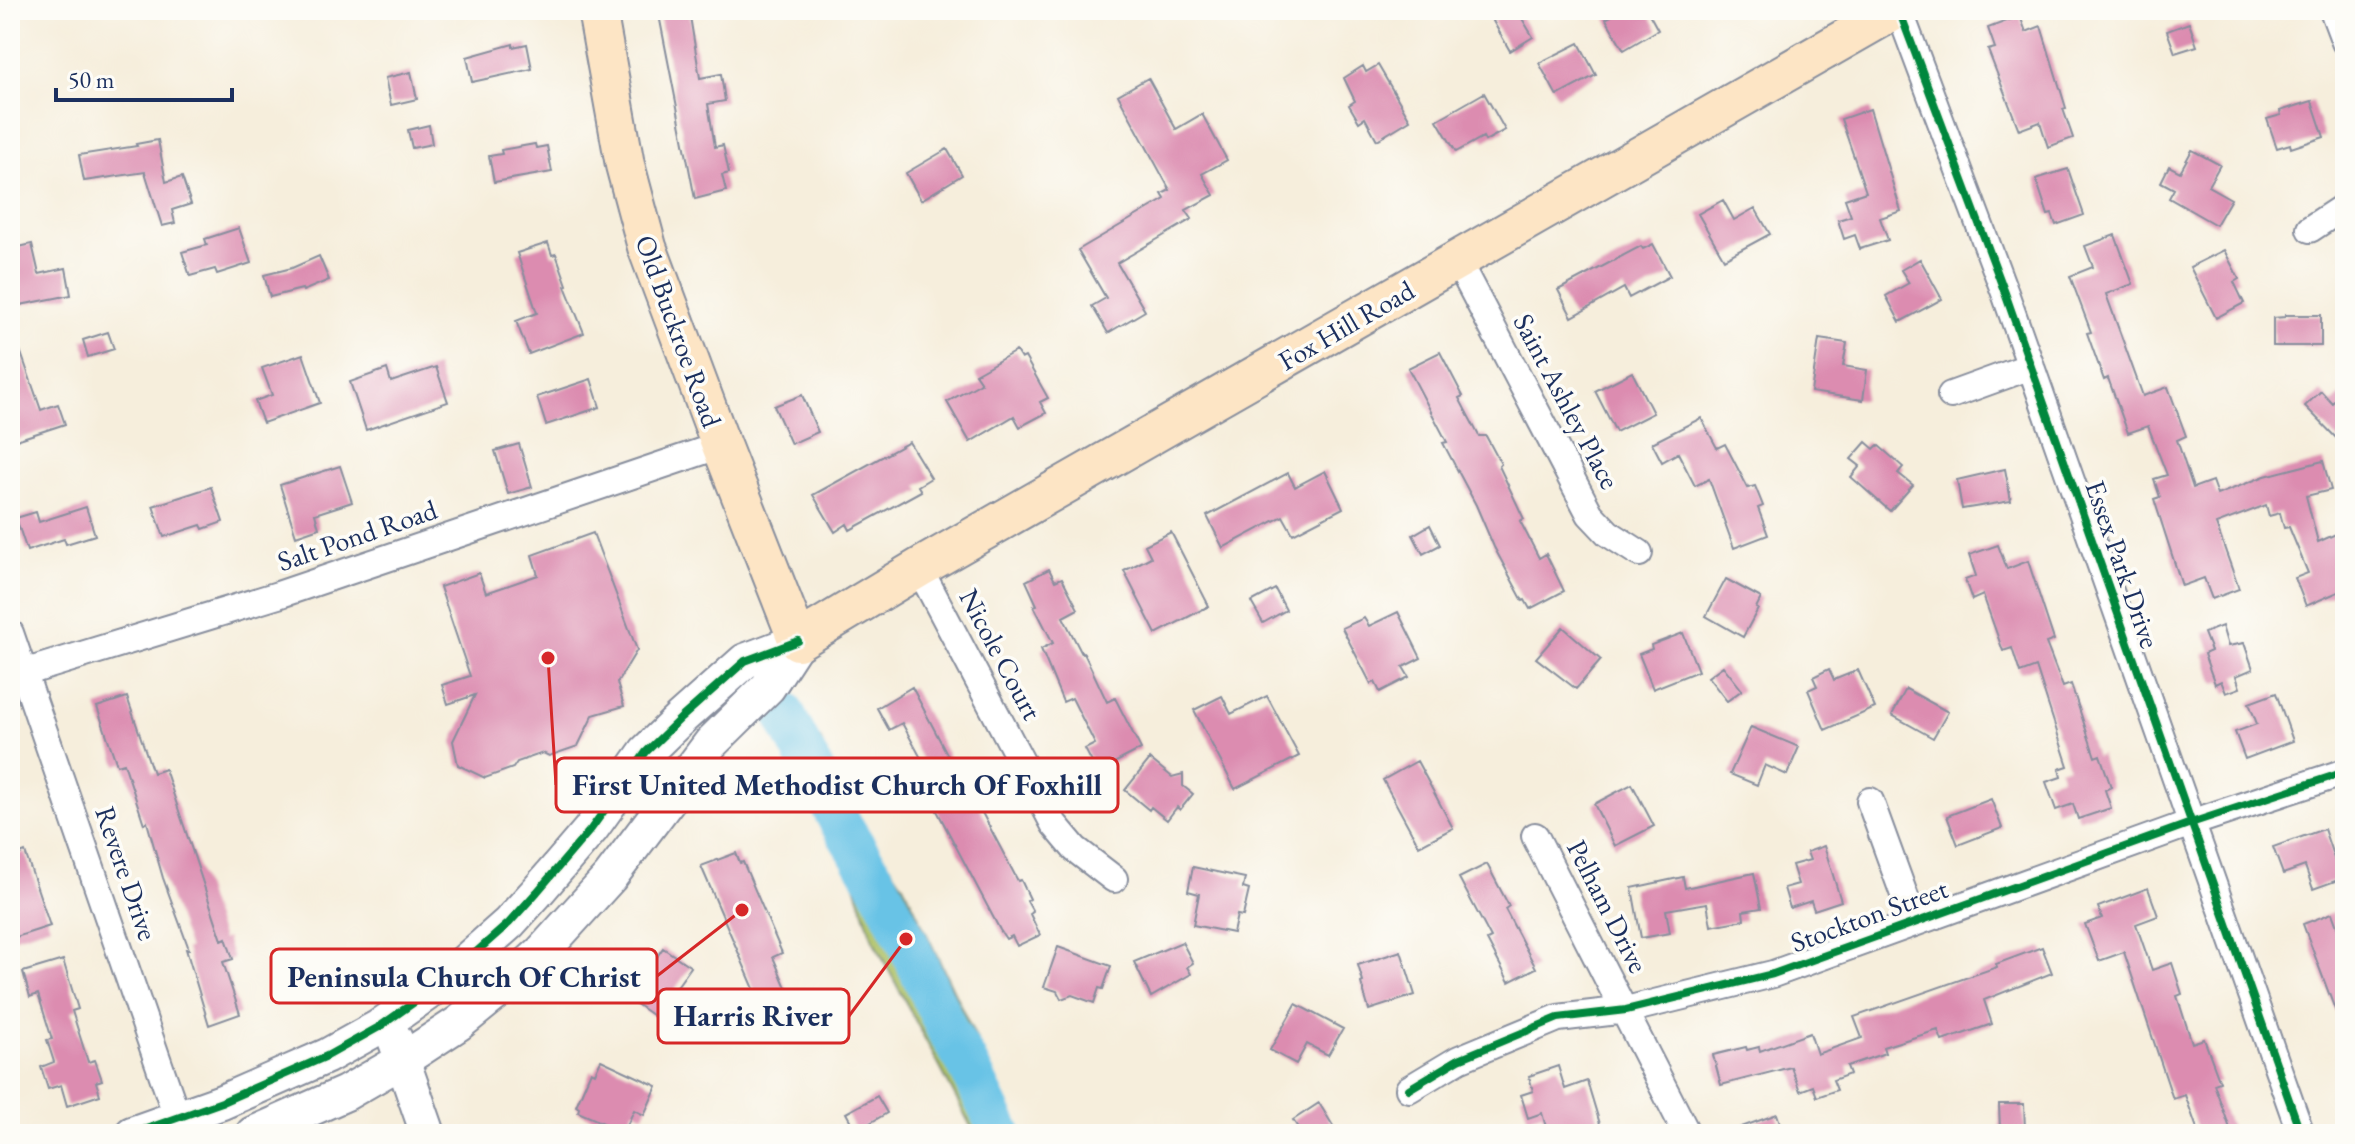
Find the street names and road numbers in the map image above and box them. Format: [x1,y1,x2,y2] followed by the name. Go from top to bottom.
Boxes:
[628,230,731,433] street label: Old Buckroe Road
[1272,271,1421,378] street label: Fox Hill Road
[1506,307,1628,495] street label: Saint Ashley Place
[2077,475,2169,653] street label: Essex Park Drive
[272,491,442,579] street label: Salt Pond Road
[951,582,1051,726] street label: Nicole Court
[87,801,167,945] street label: Revere Drive
[1559,833,1657,979] street label: Pelham Drive
[1785,870,1953,960] street label: Stockton Street

